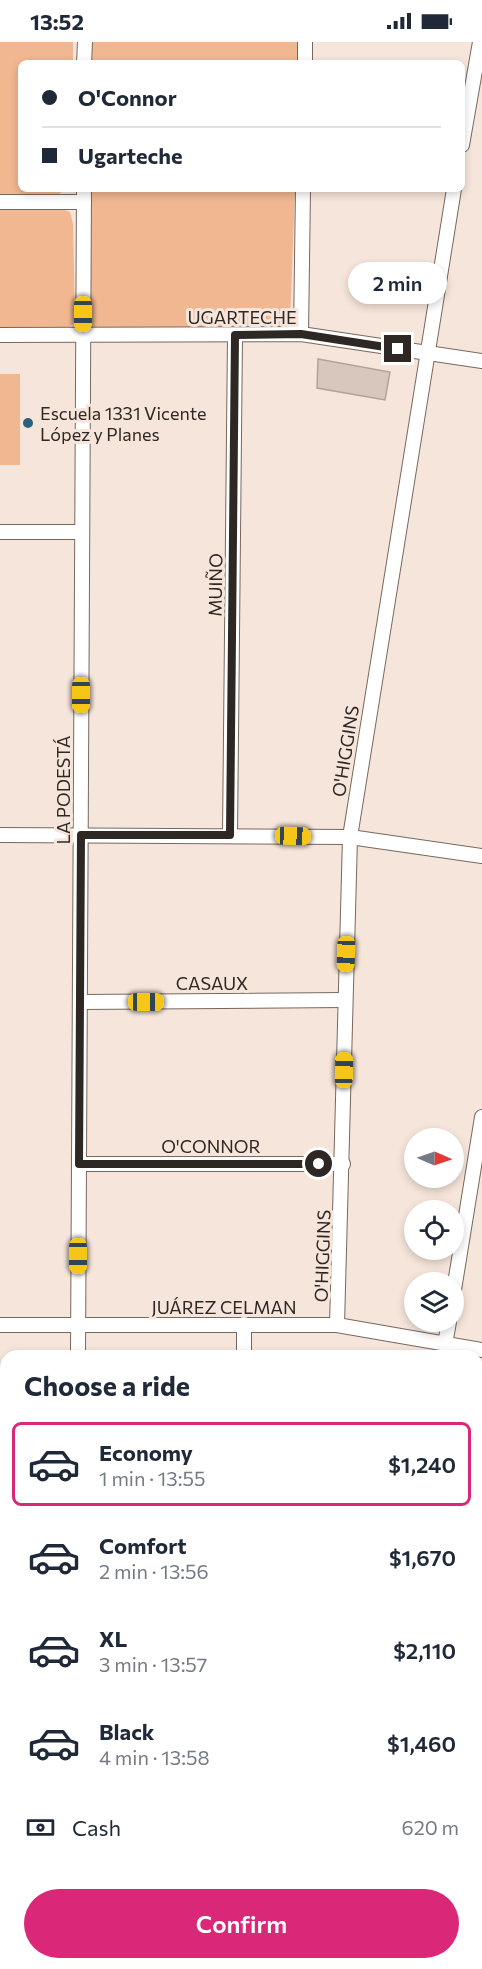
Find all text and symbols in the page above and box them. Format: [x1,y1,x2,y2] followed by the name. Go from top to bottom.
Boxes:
[30,8,84,35] text: 13:52
[78,84,177,111] text: O'Connor
[78,142,182,169] text: Ugarteche
[348,262,448,304] callout: 2 min
[373,271,422,295] text: 2 min
[74,296,92,332] car
[187,306,297,328] street label: UGARTECHE
[384,335,411,362] route end
[40,402,206,445] place label: Escuela 1331 Vicente López y Planes
[21,416,35,430] marker: Escuela 1331 Vicente López y Planes
[203,553,227,617] street label: MUIÑO
[72,677,90,713] car
[327,704,363,798] street label: O'HIGGINS
[52,736,74,844] street label: LA PODESTÁ
[275,826,311,846] car
[336,936,356,972] car
[176,972,248,994] street label: CASAUX
[128,993,164,1011] car
[335,1052,353,1088] car
[404,1128,464,1188] north arrow
[404,1128,464,1332] map controls
[161,1135,261,1157] street label: O'CONNOR
[305,1150,332,1177] route start
[404,1200,464,1260] button: locate
[309,1209,335,1303] street label: O'HIGGINS
[69,1238,87,1274] car
[404,1272,464,1332] button: layers
[151,1296,297,1318] street label: JUÁREZ CELMAN
[24,1369,190,1402] text: Choose a ride
[27,1437,81,1491] icon: car
[99,1439,193,1466] text: Economy
[388,1451,456,1478] text: $1,240
[99,1466,205,1490] text: 1 min · 13:55
[27,1530,81,1584] icon: car
[99,1532,187,1559] text: Comfort
[389,1544,456,1571] text: $1,670
[99,1559,209,1583] text: 2 min · 13:56
[27,1623,81,1677] icon: car
[99,1625,127,1652] text: XL
[393,1637,456,1664] text: $2,110
[99,1652,207,1676] text: 3 min · 13:57
[27,1716,81,1770] icon: car
[99,1718,154,1745] text: Black
[387,1730,456,1757] text: $1,460
[99,1745,210,1769] text: 4 min · 13:58
[24,1811,57,1844] icon: cash
[72,1814,121,1841] text: Cash
[402,1815,459,1839] text: 620 m
[24,1889,459,1958] button: Confirm

